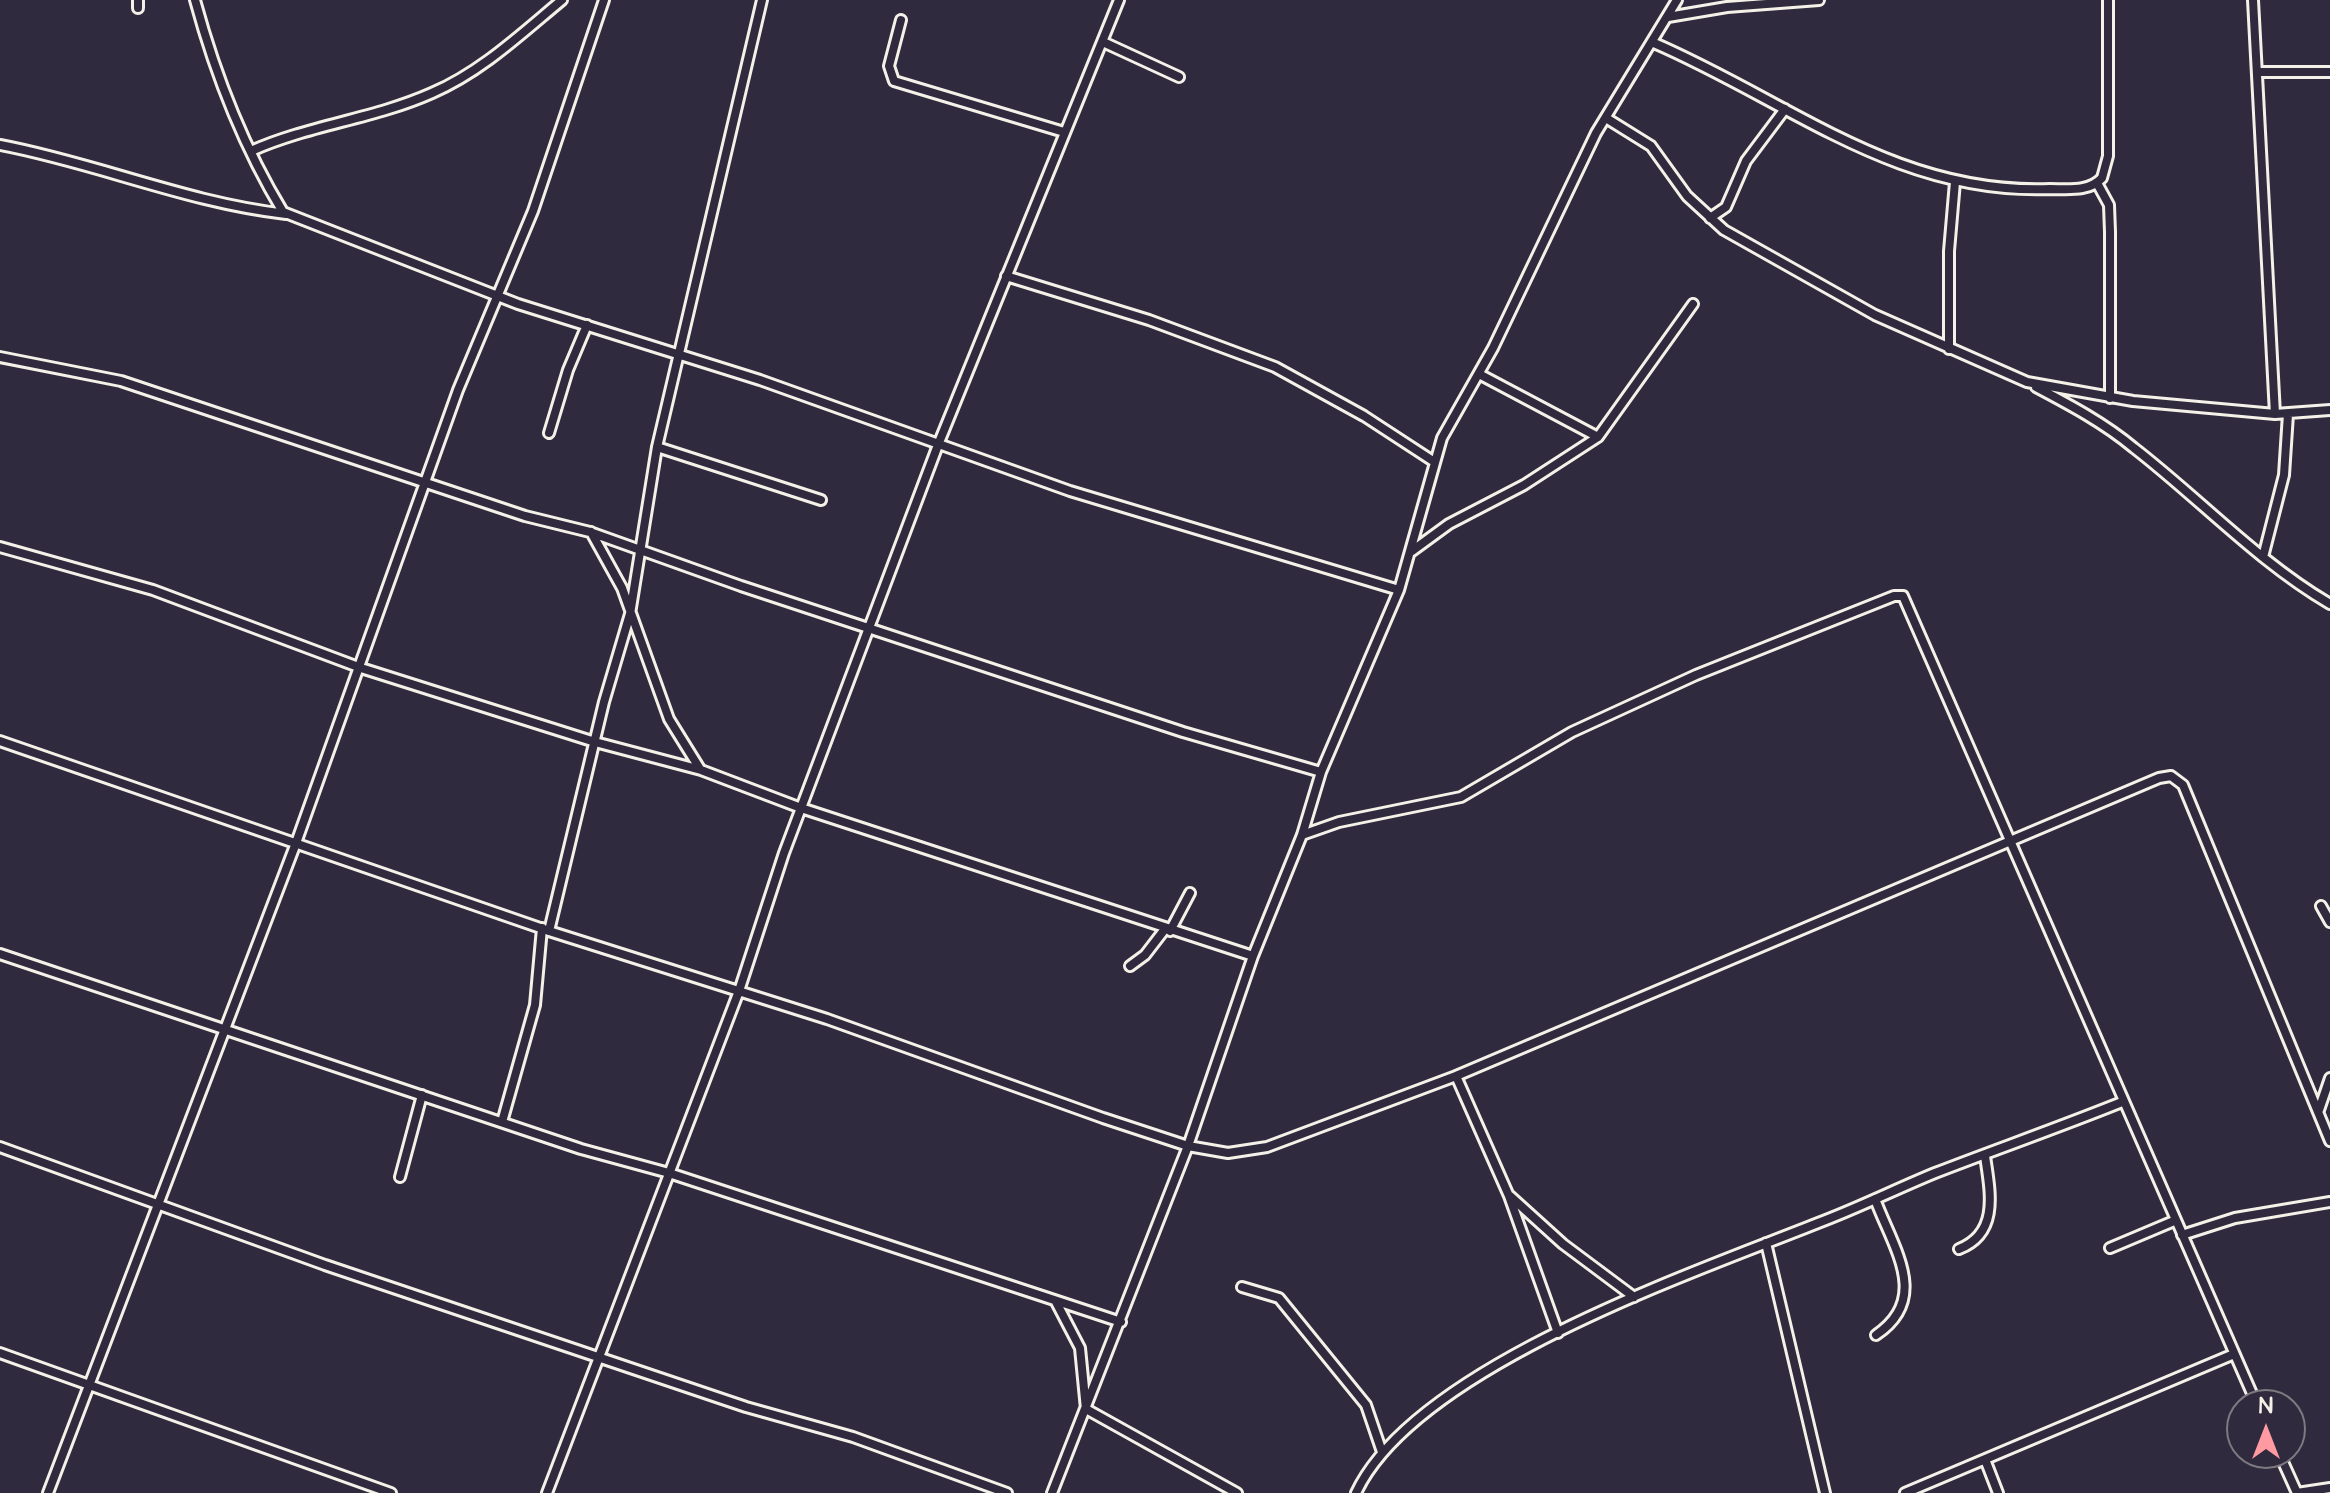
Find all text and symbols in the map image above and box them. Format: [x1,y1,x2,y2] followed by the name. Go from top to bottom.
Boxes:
[2226,1389,2306,1469] north arrow
[2259,1391,2273,1422] text: N

